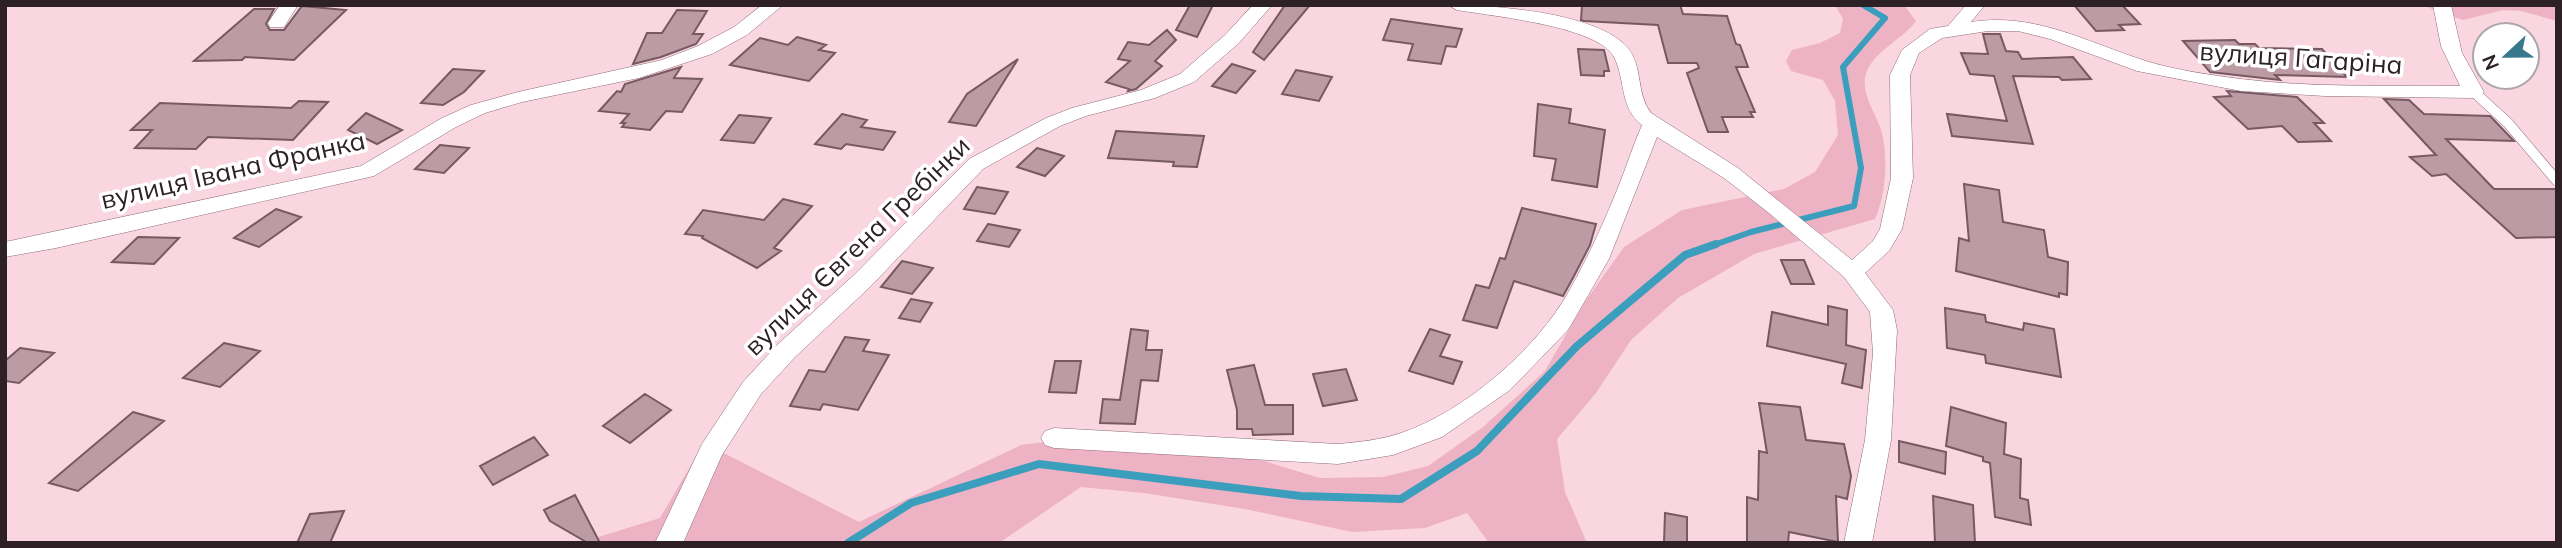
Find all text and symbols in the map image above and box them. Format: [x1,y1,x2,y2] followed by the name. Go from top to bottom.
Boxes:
[2471,21,2541,91] north arrow
[2198,34,2404,81] street label: вулиця Гагаріна
[2476,51,2504,74] text: N
[97,123,368,216] street label: вулиця Івана Франка
[737,129,976,362] street label: вулиця Євгена Гребінки

